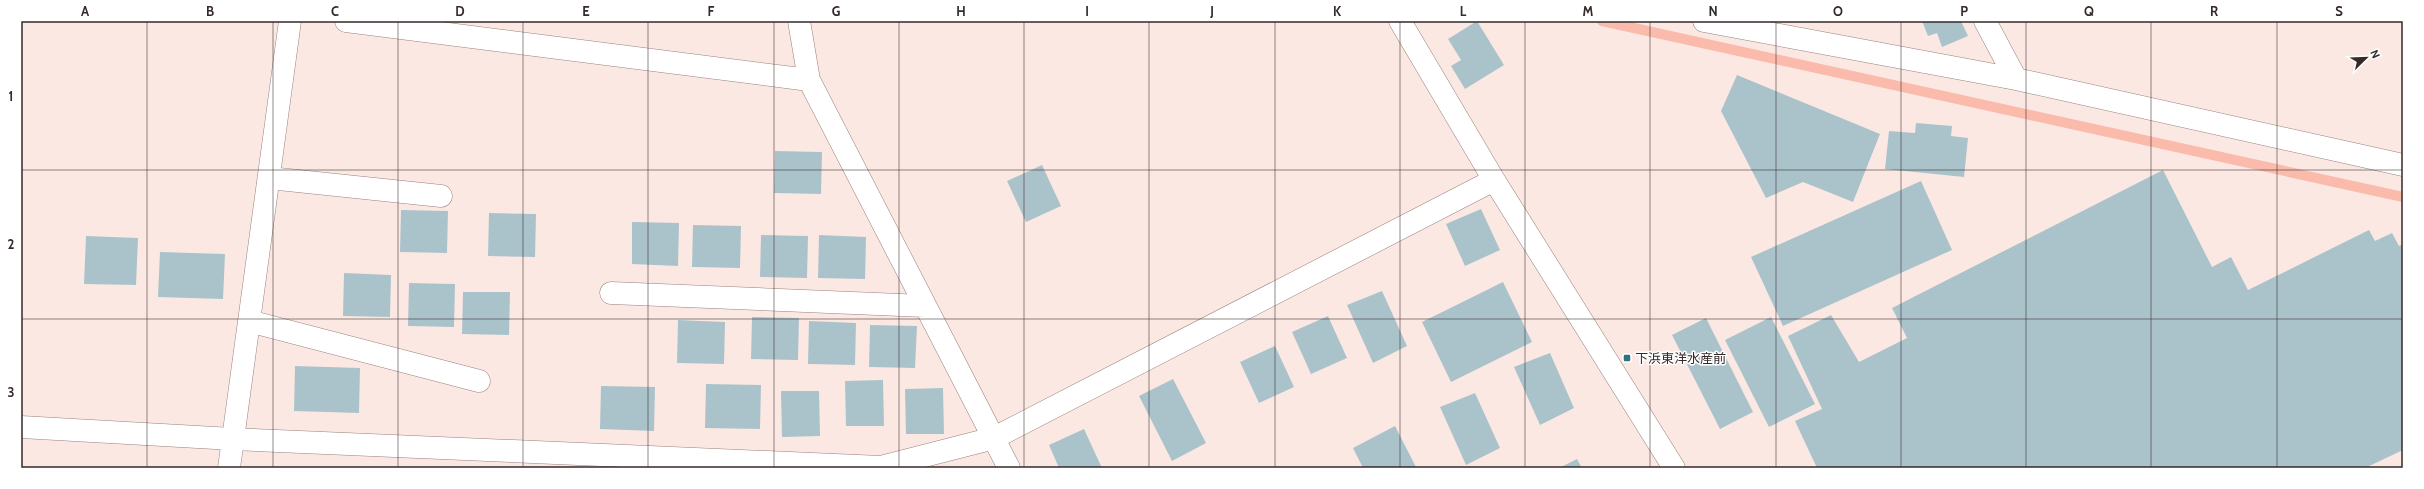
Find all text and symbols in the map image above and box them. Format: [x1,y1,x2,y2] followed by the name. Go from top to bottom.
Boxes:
[81,3,90,19] text: A
[206,3,214,19] text: B
[331,3,339,19] text: C
[455,3,465,19] text: D
[582,3,590,19] text: E
[708,3,715,19] text: F
[832,3,841,19] text: G
[956,3,966,19] text: H
[1085,3,1089,19] text: I
[1209,3,1214,19] text: J
[1333,3,1342,19] text: K
[1460,3,1467,19] text: L
[1583,3,1594,19] text: M
[1708,3,1718,19] text: N
[1833,3,1843,19] text: O
[1960,3,1968,19] text: P
[2084,3,2094,19] text: Q
[2210,3,2218,19] text: R
[2335,3,2343,19] text: S
[2346,38,2386,78] north arrow
[2367,48,2383,60] text: N
[9,88,13,104] text: 1
[8,236,15,252] text: 2
[1635,350,1726,366] place label: 下浜東洋水産前
[1622,353,1632,363] marker: 下浜東洋水産前
[7,384,15,400] text: 3

